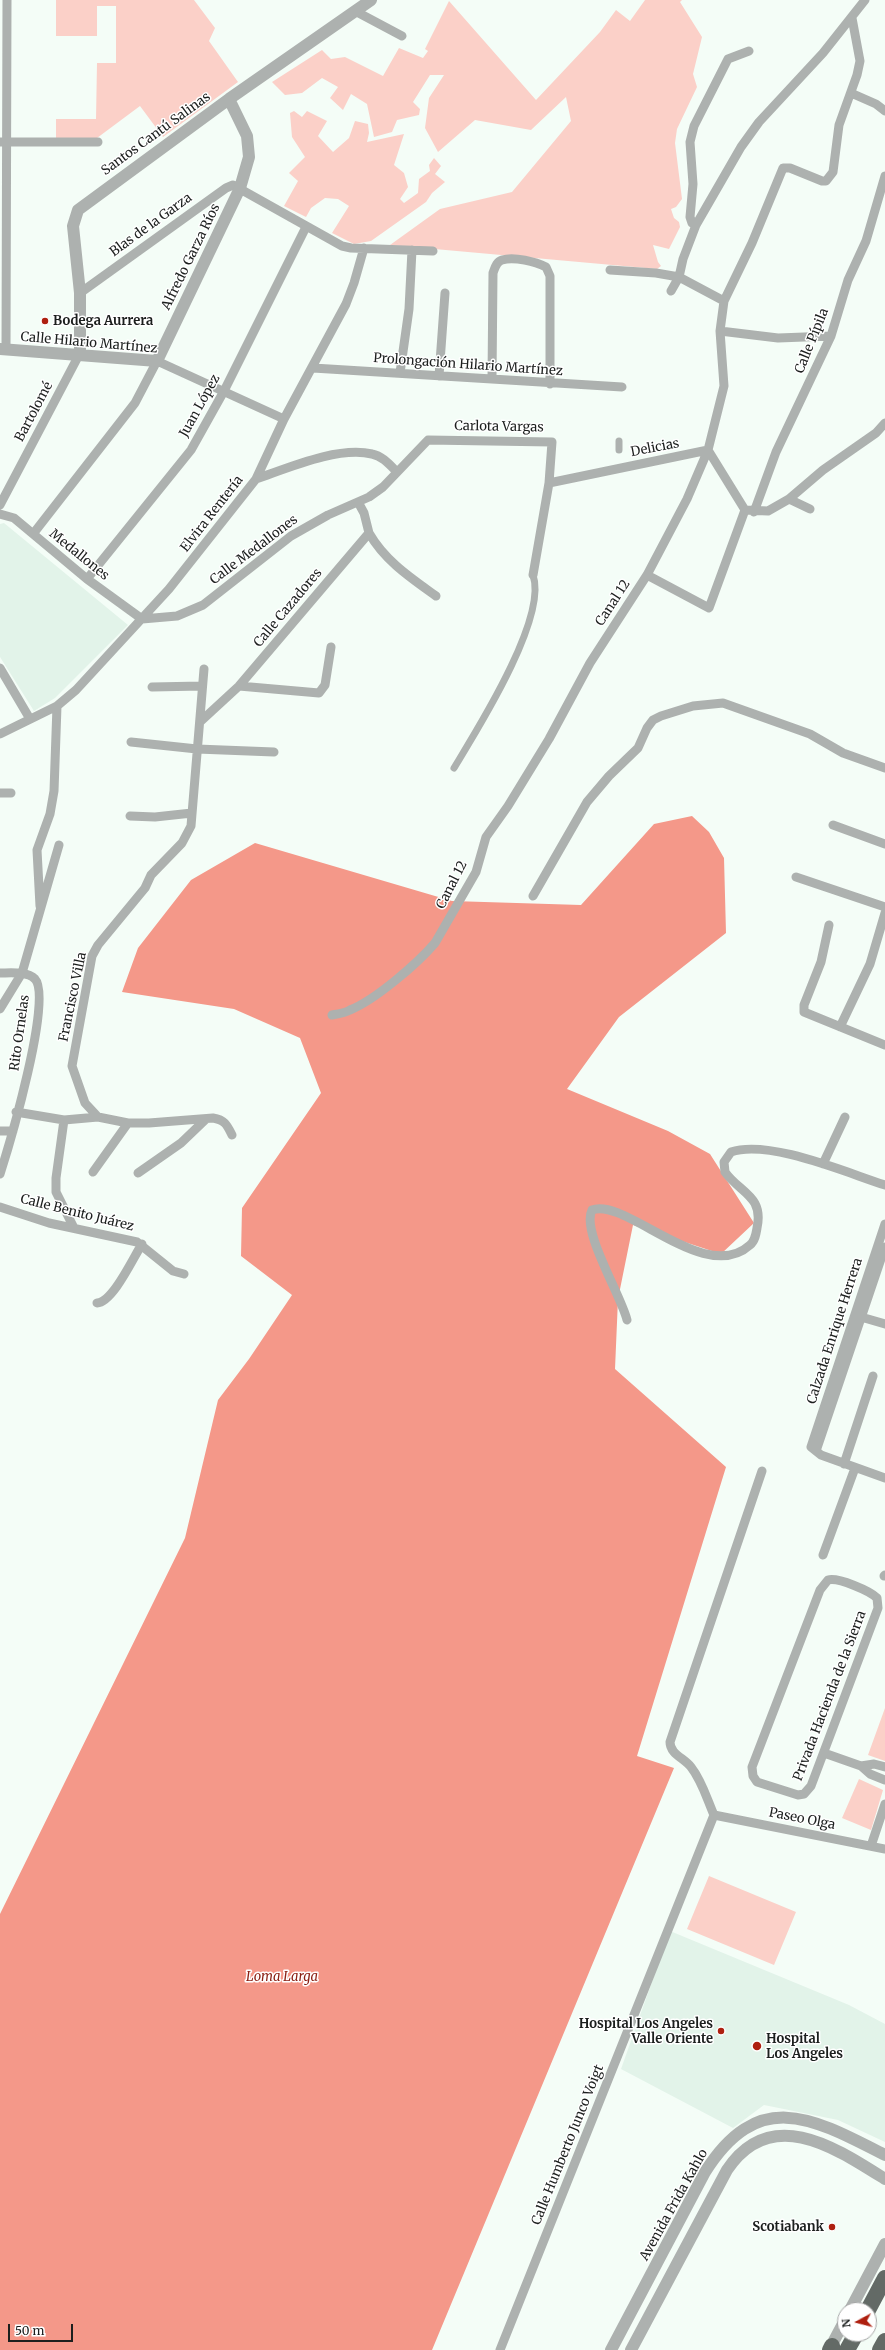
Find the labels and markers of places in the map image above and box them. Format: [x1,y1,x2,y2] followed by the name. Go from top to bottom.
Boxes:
[53,313,153,329] place label: Bodega Aurrera
[40,316,50,326] marker: Bodega Aurrera
[579,2016,713,2047] place label: Hospital Los Angeles Valle Oriente
[716,2026,726,2036] marker: Hospital Los Angeles Valle Oriente
[766,2031,843,2062] place label: Hospital Los Angeles
[751,2040,763,2052] marker: Hospital Los Angeles
[752,2219,824,2235] place label: Scotiabank
[827,2222,837,2232] marker: Scotiabank

